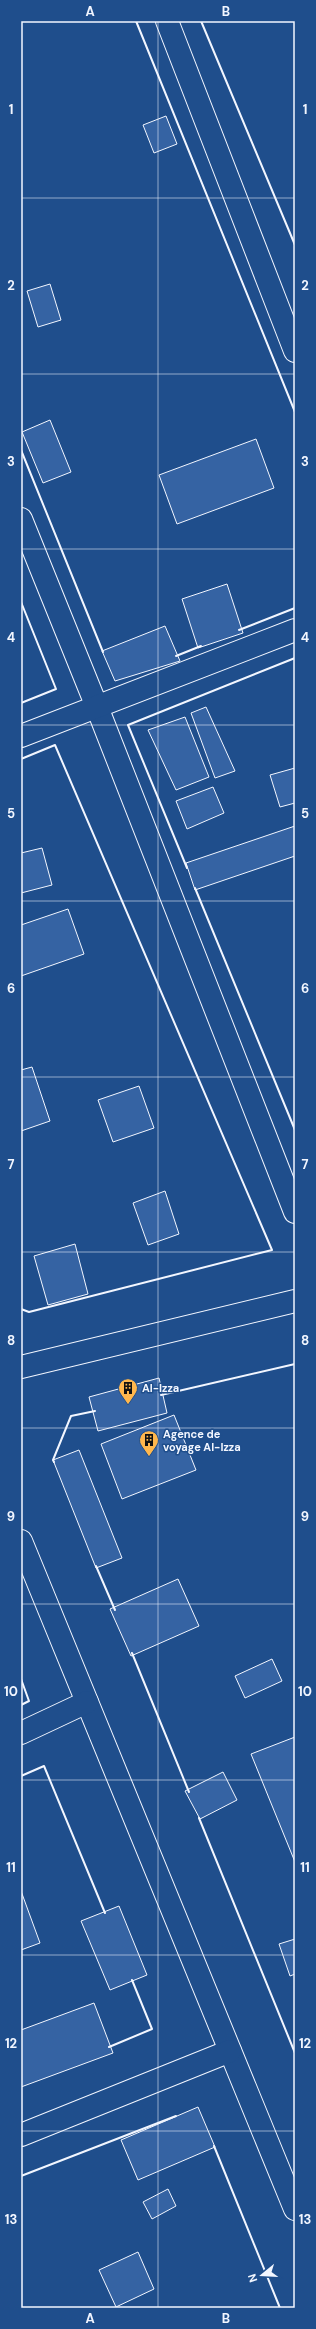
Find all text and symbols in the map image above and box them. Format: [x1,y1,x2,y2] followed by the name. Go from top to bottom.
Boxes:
[85,3,95,20] text: A
[222,3,230,20] text: B
[9,101,13,118] text: 1
[303,101,307,118] text: 1
[7,277,15,294] text: 2
[301,277,309,294] text: 2
[7,453,15,470] text: 3
[301,453,309,470] text: 3
[7,629,15,646] text: 4
[301,629,309,646] text: 4
[7,805,15,822] text: 5
[301,805,309,822] text: 5
[7,980,15,997] text: 6
[301,980,309,997] text: 6
[8,1156,15,1173] text: 7
[302,1156,309,1173] text: 7
[7,1332,15,1349] text: 8
[301,1332,309,1349] text: 8
[117,1377,139,1405] building icon: Al-Izza
[142,1381,179,1395] place label: Al-Izza
[163,1427,241,1454] place label: Agence de voyage Al-Izza
[138,1429,160,1457] building icon: Agence de voyage Al-Izza
[7,1508,15,1525] text: 9
[301,1508,309,1525] text: 9
[4,1683,18,1700] text: 10
[298,1683,312,1700] text: 10
[6,1859,16,1876] text: 11
[300,1859,310,1876] text: 11
[5,2035,17,2052] text: 12
[299,2035,311,2052] text: 12
[5,2211,17,2228] text: 13
[299,2211,311,2228] text: 13
[242,2255,282,2295] north arrow
[245,2272,260,2284] text: N
[85,2310,95,2327] text: A
[222,2310,230,2327] text: B

